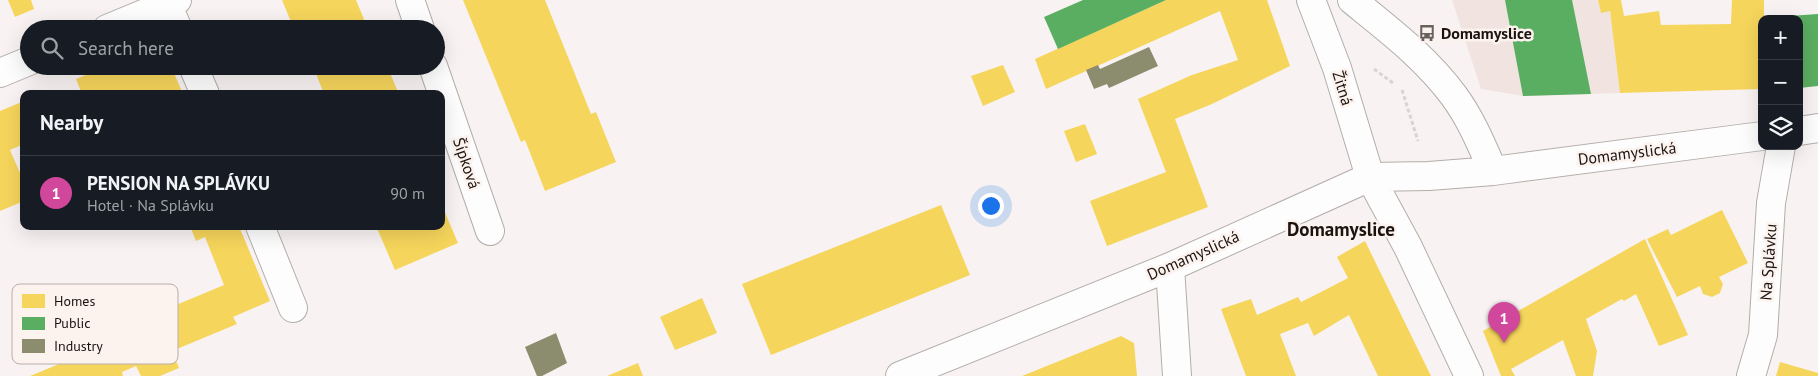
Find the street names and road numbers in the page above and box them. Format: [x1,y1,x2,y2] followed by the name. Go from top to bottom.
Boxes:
[1328,68,1358,108] street label: Žitná
[449,135,485,191] street label: Šípková
[1577,137,1677,169] street label: Domamyslická
[1755,223,1781,301] street label: Na Splávku
[1144,226,1242,284] street label: Domamyslická

